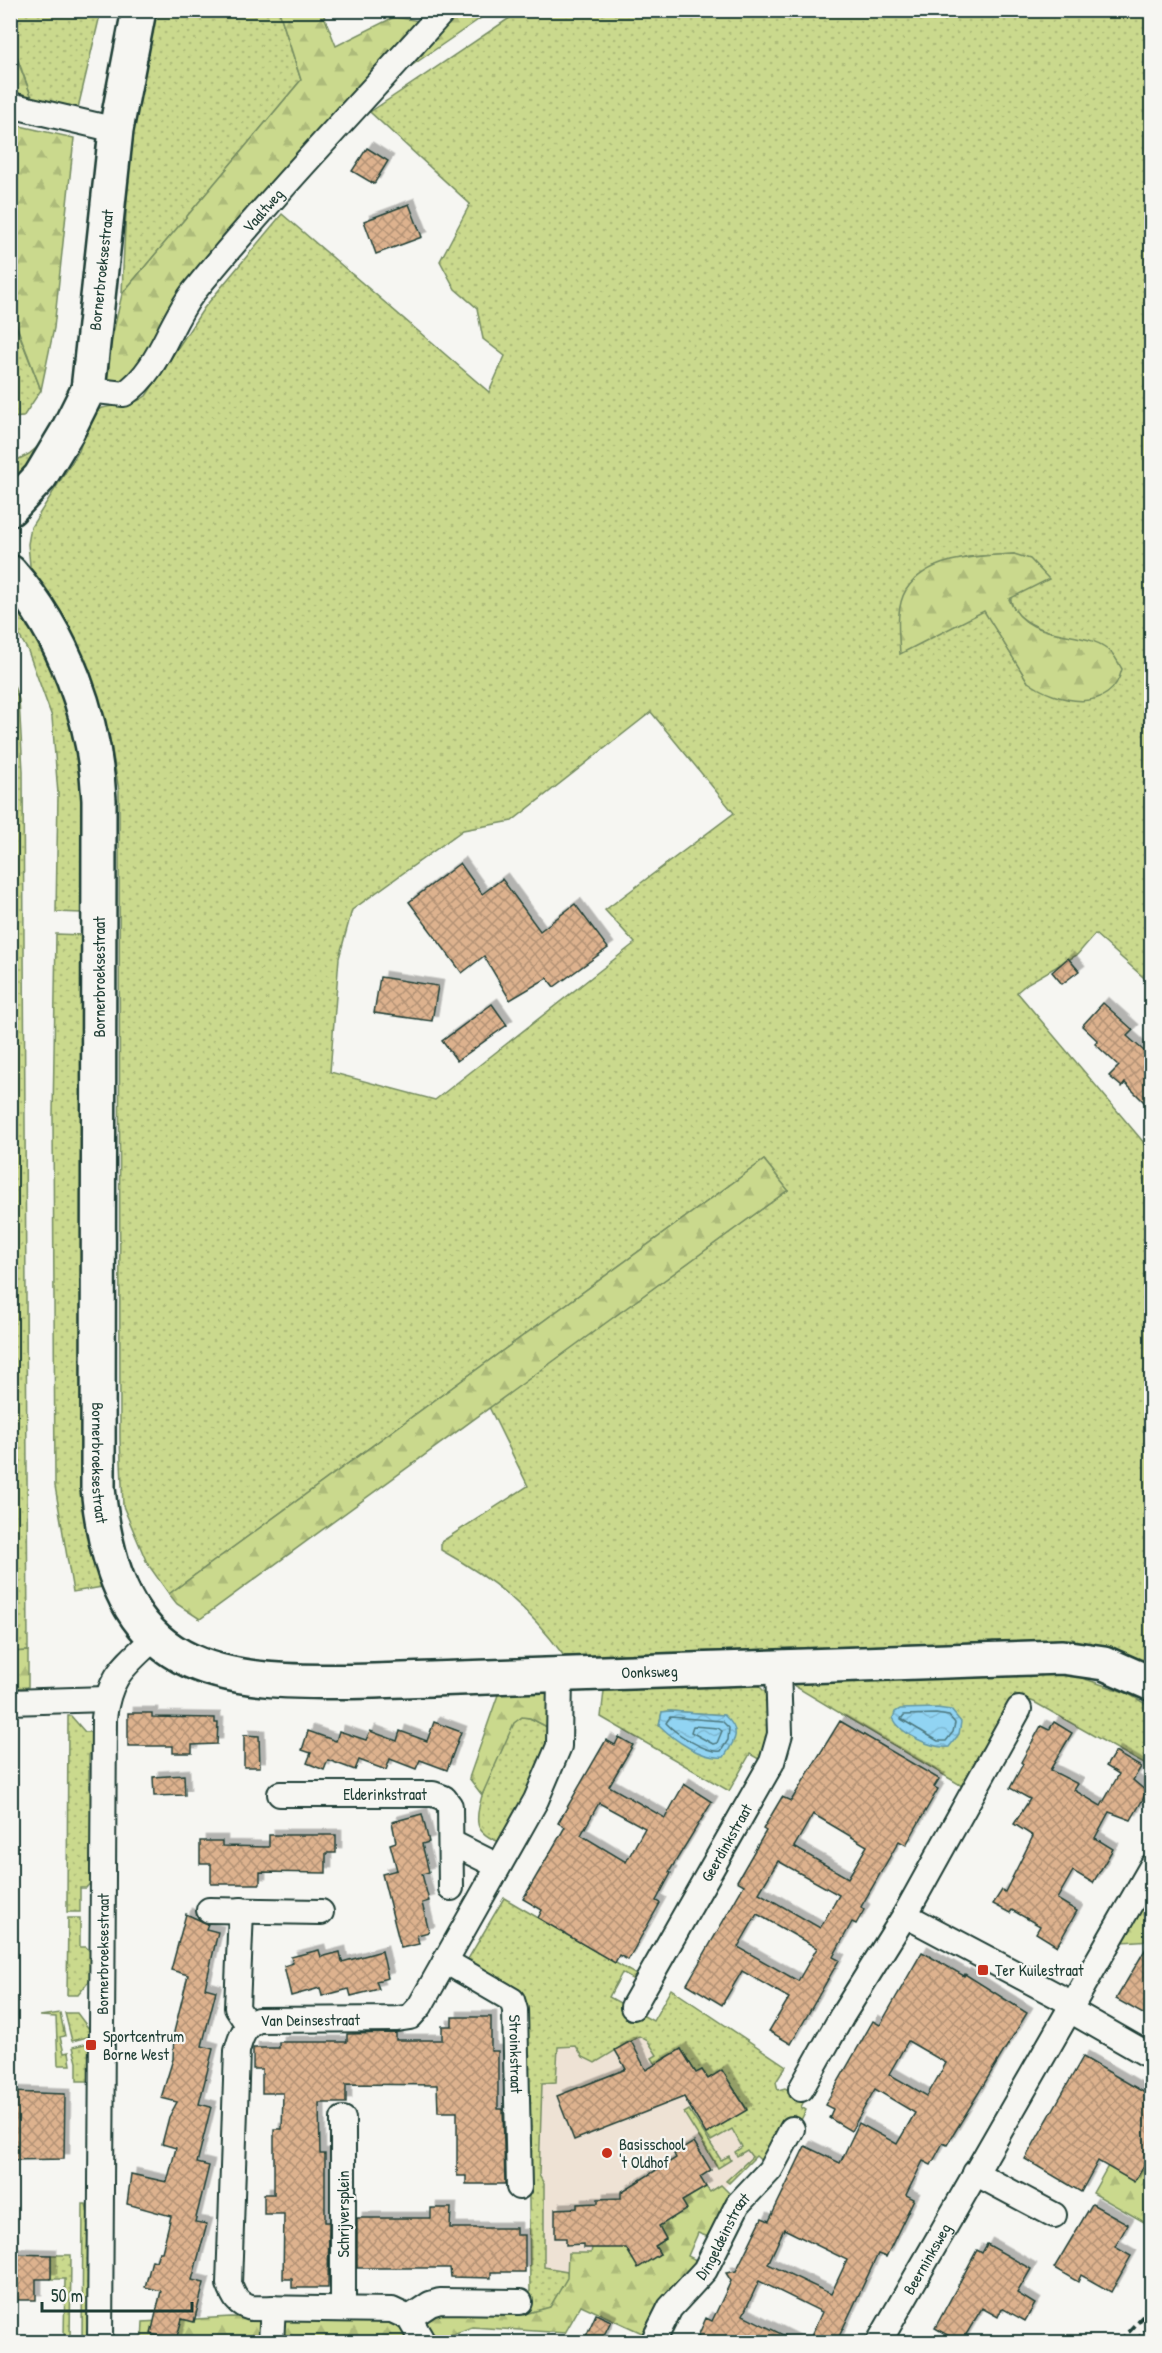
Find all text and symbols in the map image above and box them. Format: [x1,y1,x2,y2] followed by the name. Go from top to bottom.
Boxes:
[237,183,288,237] street label: Vaaltweg
[83,208,118,331] street label: Bornerbroeksestraat
[88,916,110,1038] street label: Bornerbroeksestraat
[87,1402,114,1525] street label: Bornerbroeksestraat
[621,1659,678,1683] street label: Oonksweg
[343,1783,427,1805] street label: Elderinkstraat
[695,1799,757,1886] street label: Geerdinkstraat
[91,1893,114,2015] street label: Bornerbroeksestraat
[995,1959,1084,1981] place label: Ter Kuilestraat
[976,1963,990,1977] marker: Ter Kuilestraat
[260,2008,360,2031] street label: Van Deinsestraat
[504,2014,528,2094] street label: Stroinkstraat
[103,2025,184,2065] place label: Sportcentrum Borne West
[84,2038,98,2052] marker: Sportcentrum Borne West
[619,2133,686,2173] place label: Basisschool 't Oldhof
[600,2146,614,2160] marker: Basisschool 't Oldhof
[332,2170,354,2258] street label: Schrijversplein
[690,2187,755,2284] street label: Dingeldeinstraat
[898,2219,956,2298] street label: Beerninksweg
[42,2275,192,2313] scale bar
[51,2283,83,2308] text: 50 m

